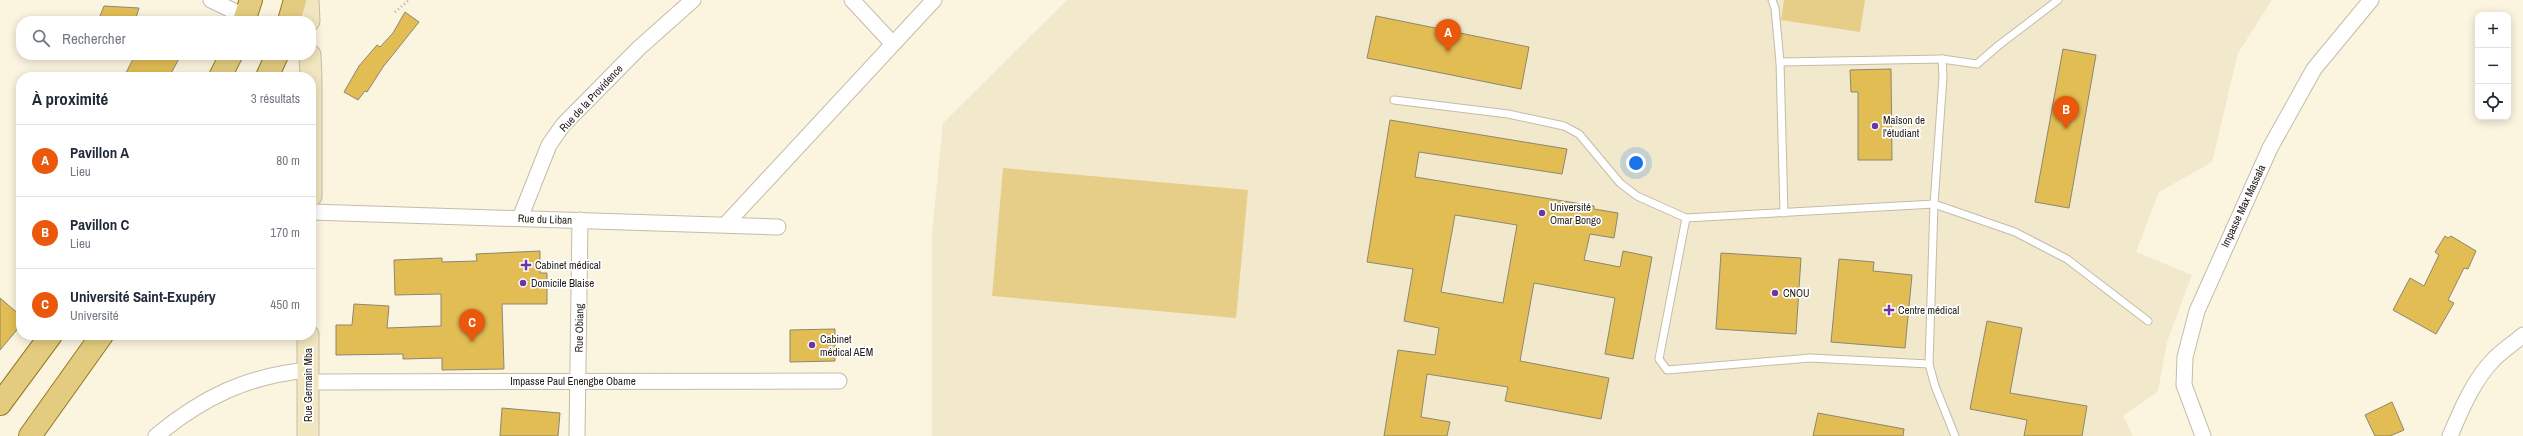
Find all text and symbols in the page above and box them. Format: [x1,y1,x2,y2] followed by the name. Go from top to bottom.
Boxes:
[2475,12,2511,120] map controls
[2475,12,2511,48] button: +
[16,16,316,60] search box
[1435,19,1461,52] pin: A
[30,27,52,49] icon: search
[62,28,126,49] text: Rechercher
[2475,48,2511,84] button: −
[556,62,626,134] street label: Rue de la Providence
[2475,84,2511,120] button: locate
[32,87,108,110] text: À proximité
[251,90,300,107] text: 3 résultats
[2053,96,2079,129] pin: B
[1883,113,1925,140] place label: Maîson de l'étudiant
[1870,121,1880,131] marker: Maîson de l'étudiant
[70,142,129,163] text: Pavillon A
[41,152,49,169] text: A
[276,152,300,169] text: 80 m
[1626,153,1646,173] your location
[2218,162,2268,250] street label: Impasse Max Massala
[70,163,91,180] text: Lieu
[1550,200,1601,227] place label: Université Omar Bongo
[1537,208,1547,218] marker: Université Omar Bongo
[518,211,572,227] street label: Rue du Liban
[70,214,129,235] text: Pavillon C
[41,224,49,241] text: B
[270,224,300,241] text: 170 m
[70,235,91,252] text: Lieu
[535,258,601,272] place label: Cabinet médical
[520,259,532,271] marker: Cabinet médical
[531,276,594,290] place label: Domicile Blaise
[518,278,528,288] marker: Domicile Blaise
[70,286,216,307] text: Université Saint-Exupéry
[1783,286,1810,300] place label: CNOU
[1770,288,1780,298] marker: CNOU
[41,296,49,313] text: C
[270,296,300,313] text: 450 m
[1898,303,1959,317] place label: Centre médical
[572,304,586,352] street label: Rue Obiang
[1883,304,1895,316] marker: Centre médical
[70,307,119,324] text: Université
[459,309,485,342] pin: C
[820,332,873,359] place label: Cabinet médical AEM
[807,340,817,350] marker: Cabinet médical AEM
[301,348,315,422] street label: Rue Germain Mba
[510,374,636,388] street label: Impasse Paul Enengbe Obame

